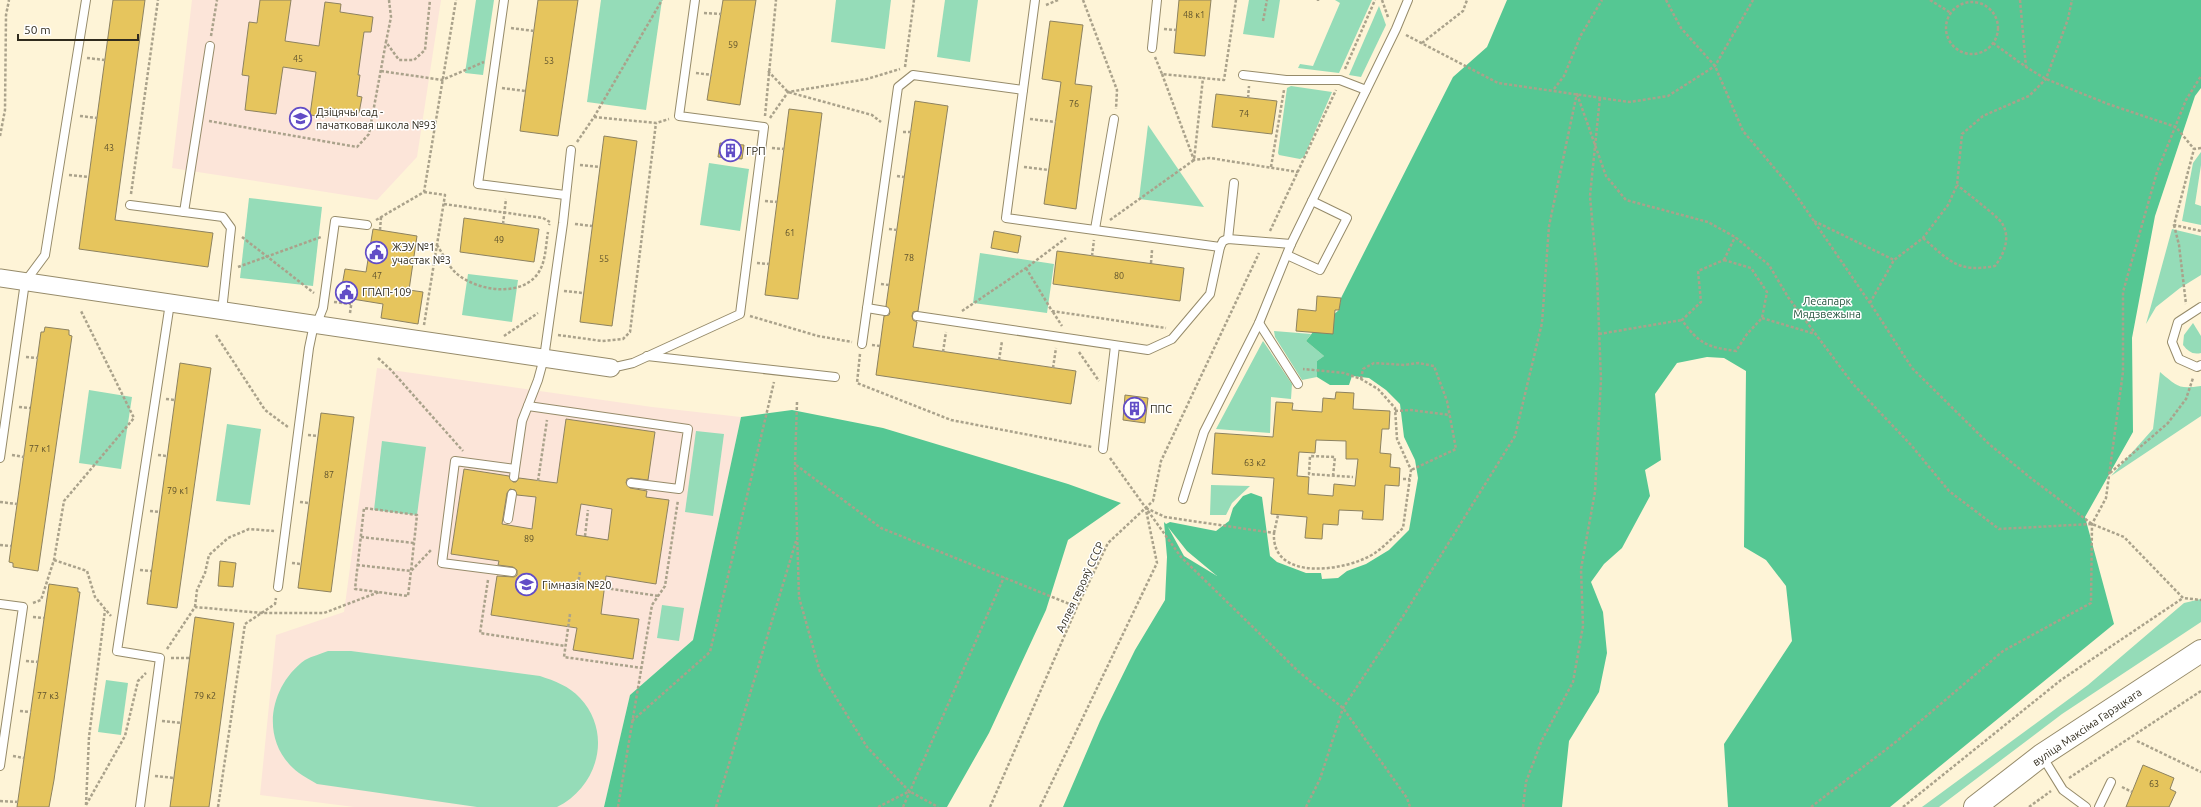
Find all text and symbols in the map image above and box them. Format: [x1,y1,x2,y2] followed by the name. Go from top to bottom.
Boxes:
[1183,10,1205,20] house number: 48 к1
[18,16,138,42] scale bar
[24,23,51,36] text: 50 m
[728,40,738,50] house number: 59
[293,54,303,64] house number: 45
[544,56,554,66] house number: 53
[1069,99,1079,109] house number: 76
[288,105,314,131] school or university icon: Дзіцячы сад - пачатковая школа №93
[316,106,436,131] place label: Дзіцячы сад - пачатковая школа №93
[1239,109,1249,119] house number: 74
[718,138,744,164] building icon: ГРП
[104,143,114,153] house number: 43
[746,145,766,157] place label: ГРП
[785,228,795,238] house number: 61
[494,235,504,245] house number: 49
[363,240,389,266] public building icon: ЖЭУ №1 участак №3
[392,241,451,266] place label: ЖЭУ №1 участак №3
[904,253,914,263] house number: 78
[599,254,609,264] house number: 55
[372,271,382,281] house number: 47
[1114,271,1124,281] house number: 80
[334,279,360,305] public building icon: ГПАП-109
[362,286,412,298] place label: ГПАП-109
[1793,295,1861,320] park label: Лесапарк Мядзвежына
[1122,396,1148,422] building icon: ППС
[1150,403,1172,415] place label: ППС
[29,444,51,454] house number: 77 к1
[1244,458,1266,468] house number: 63 к2
[324,470,334,480] house number: 87
[167,486,189,496] house number: 79 к1
[524,534,534,544] house number: 89
[1054,539,1106,634] street label: Аллея герояў СССР
[513,572,539,598] school or university icon: Гімназія №20
[542,579,612,591] place label: Гімназія №20
[2030,686,2144,768] street label: вуліца Максіма Гарэцкага
[37,691,59,701] house number: 77 к3
[194,691,216,701] house number: 79 к2
[2149,779,2159,789] house number: 63

